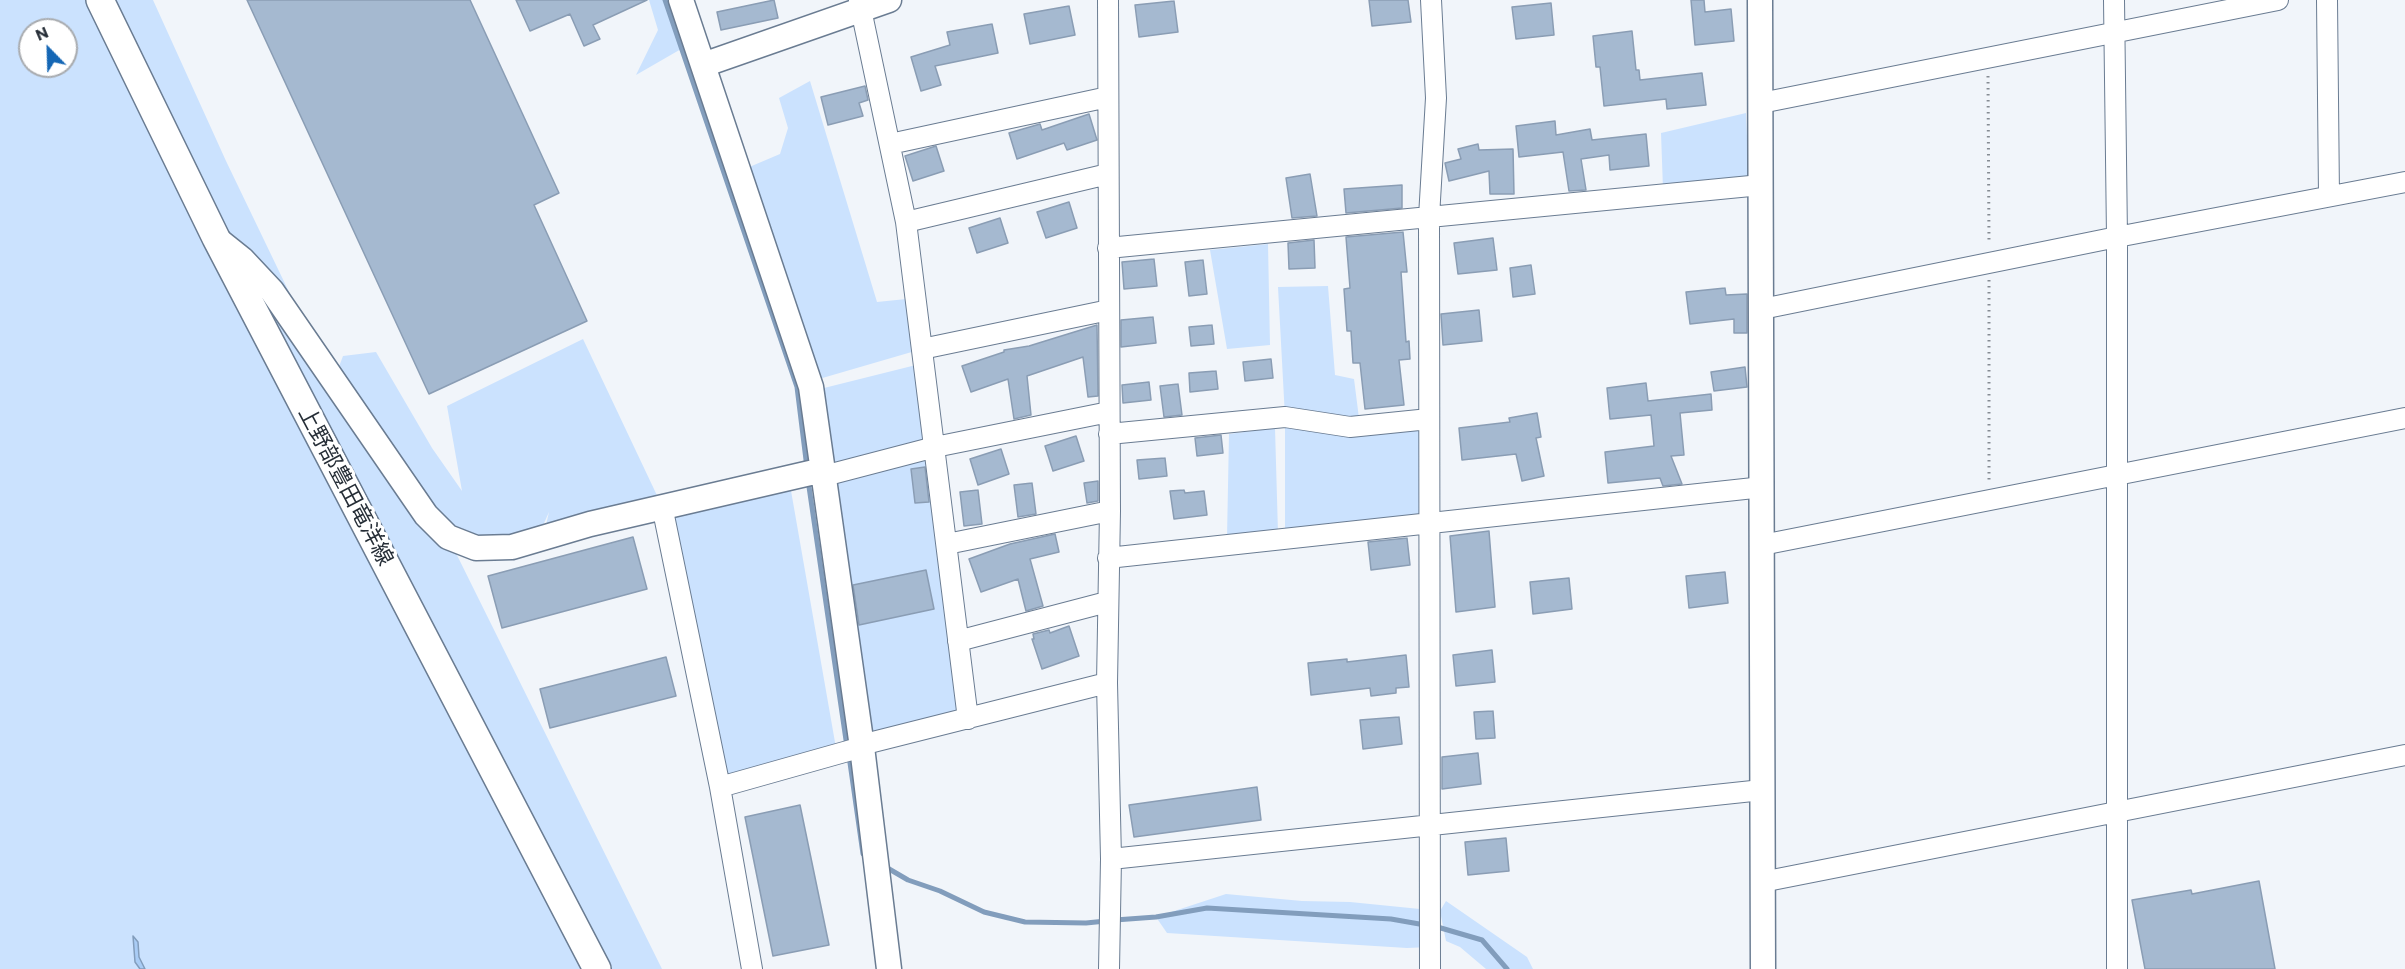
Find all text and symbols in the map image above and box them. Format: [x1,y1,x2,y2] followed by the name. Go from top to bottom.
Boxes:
[18,18,78,78] north arrow
[32,22,51,44] text: N
[293,402,399,570] street label: 上野部豊田竜洋線

